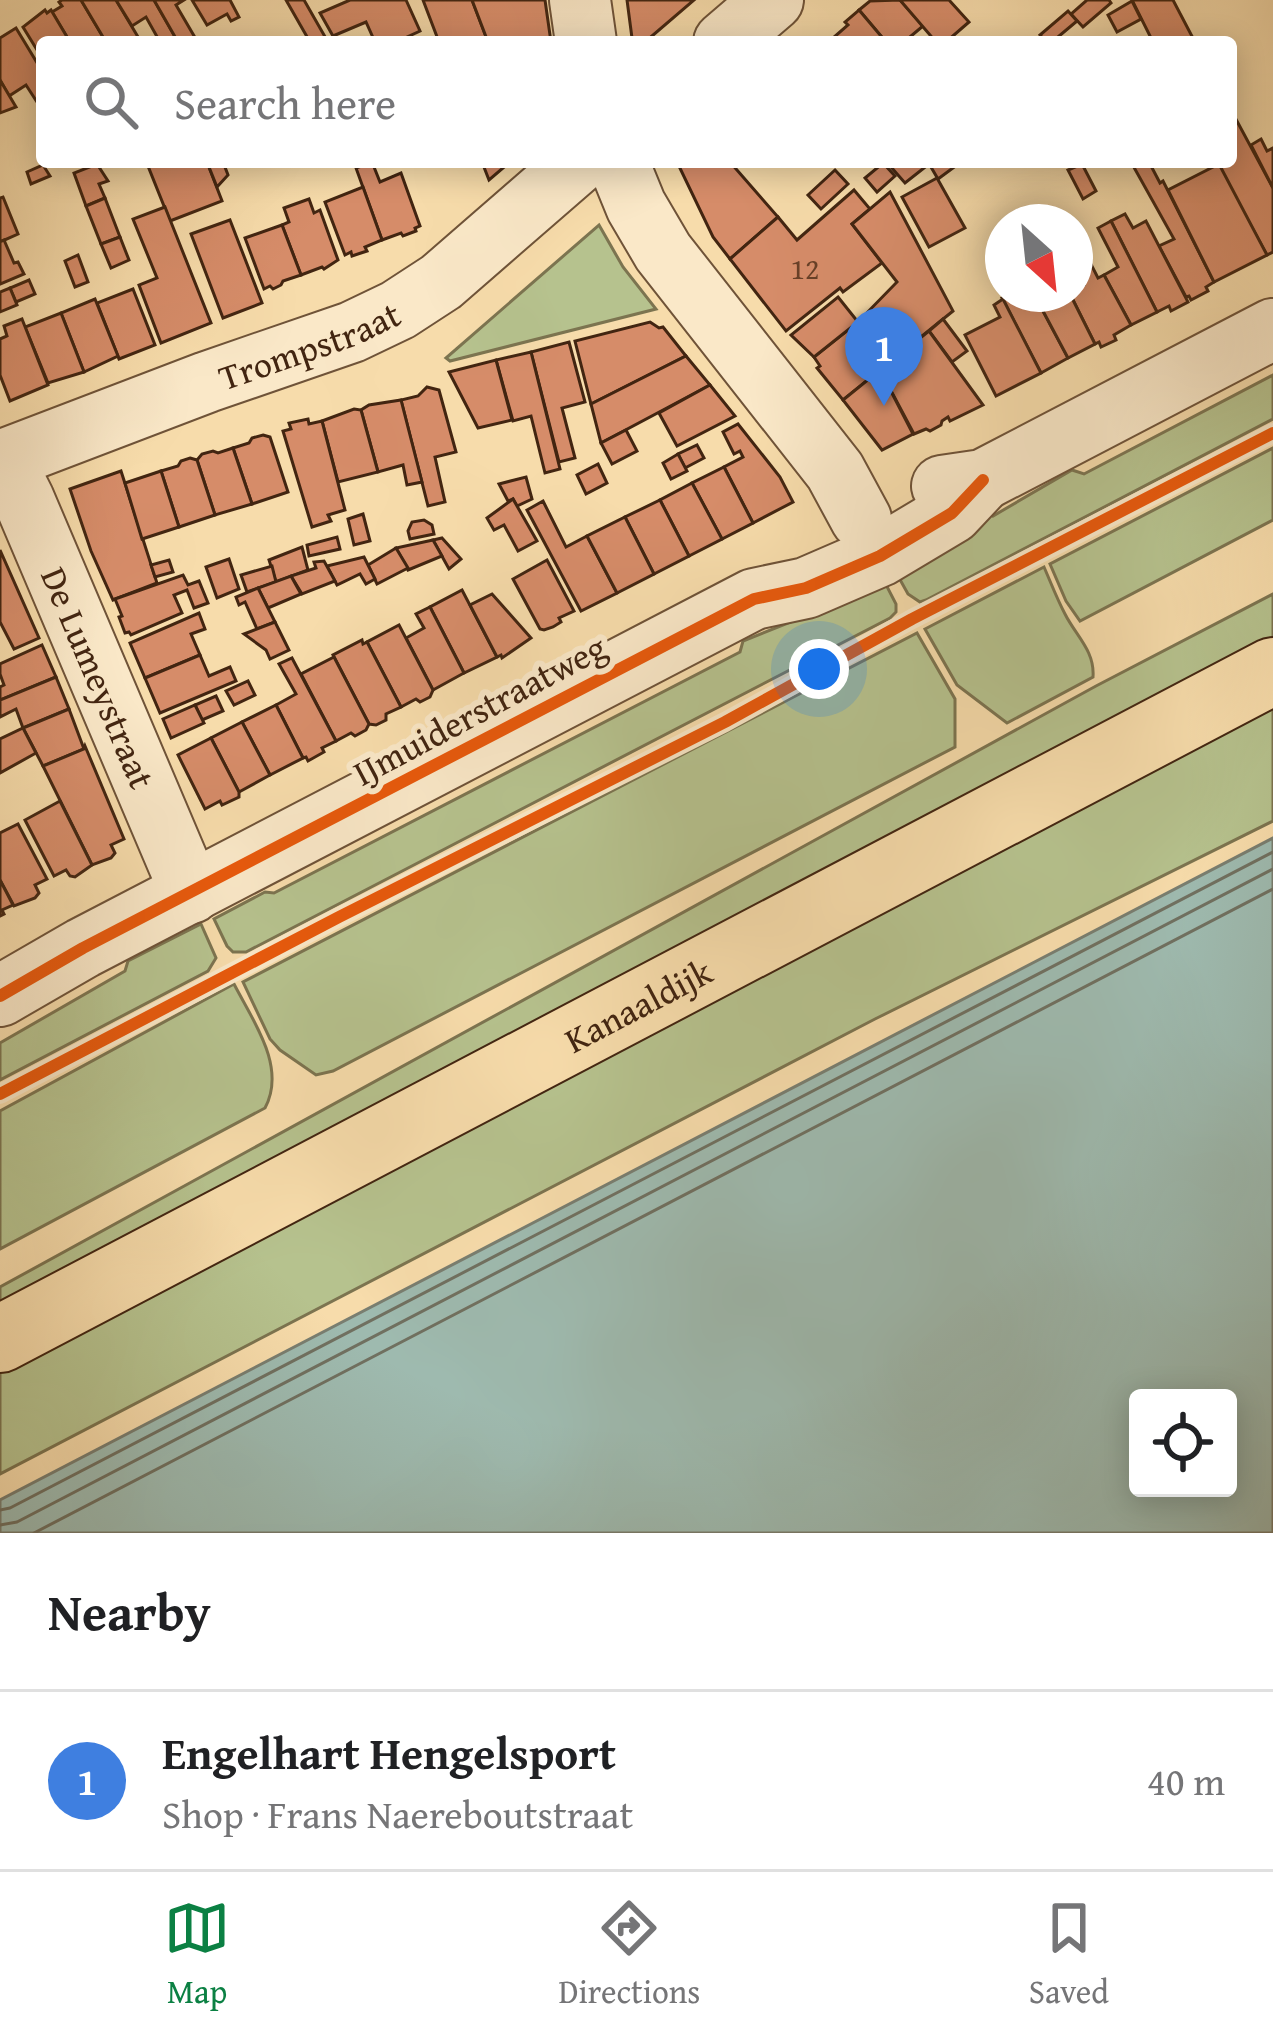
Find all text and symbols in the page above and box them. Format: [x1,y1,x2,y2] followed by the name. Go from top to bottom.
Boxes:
[36,36,1237,168] search box
[78,69,144,135] icon: search
[174,70,396,135] text: Search here
[985,204,1093,312] north arrow
[791,246,819,290] house number: 12
[211,286,409,403] street label: Trompstraat
[845,307,923,406] pin: 1
[29,558,170,797] street label: De Lumeystraat
[343,620,615,798] street label: IJmuiderstraatweg
[789,639,849,699] your location
[554,943,721,1065] street label: Kanaaldijk
[1129,1389,1237,1497] map controls
[1129,1389,1237,1497] button: locate
[48,1574,211,1649] text: Nearby
[162,1720,616,1785] text: Engelhart Hengelsport
[77,1752,97,1809] text: 1
[1147,1752,1225,1809] text: 40 m
[162,1785,633,1842] text: Shop · Frans Naereboutstraat
[164,1895,230,2015] tab: Map
[559,1895,700,2015] tab: Directions
[1029,1895,1109,2015] tab: Saved

